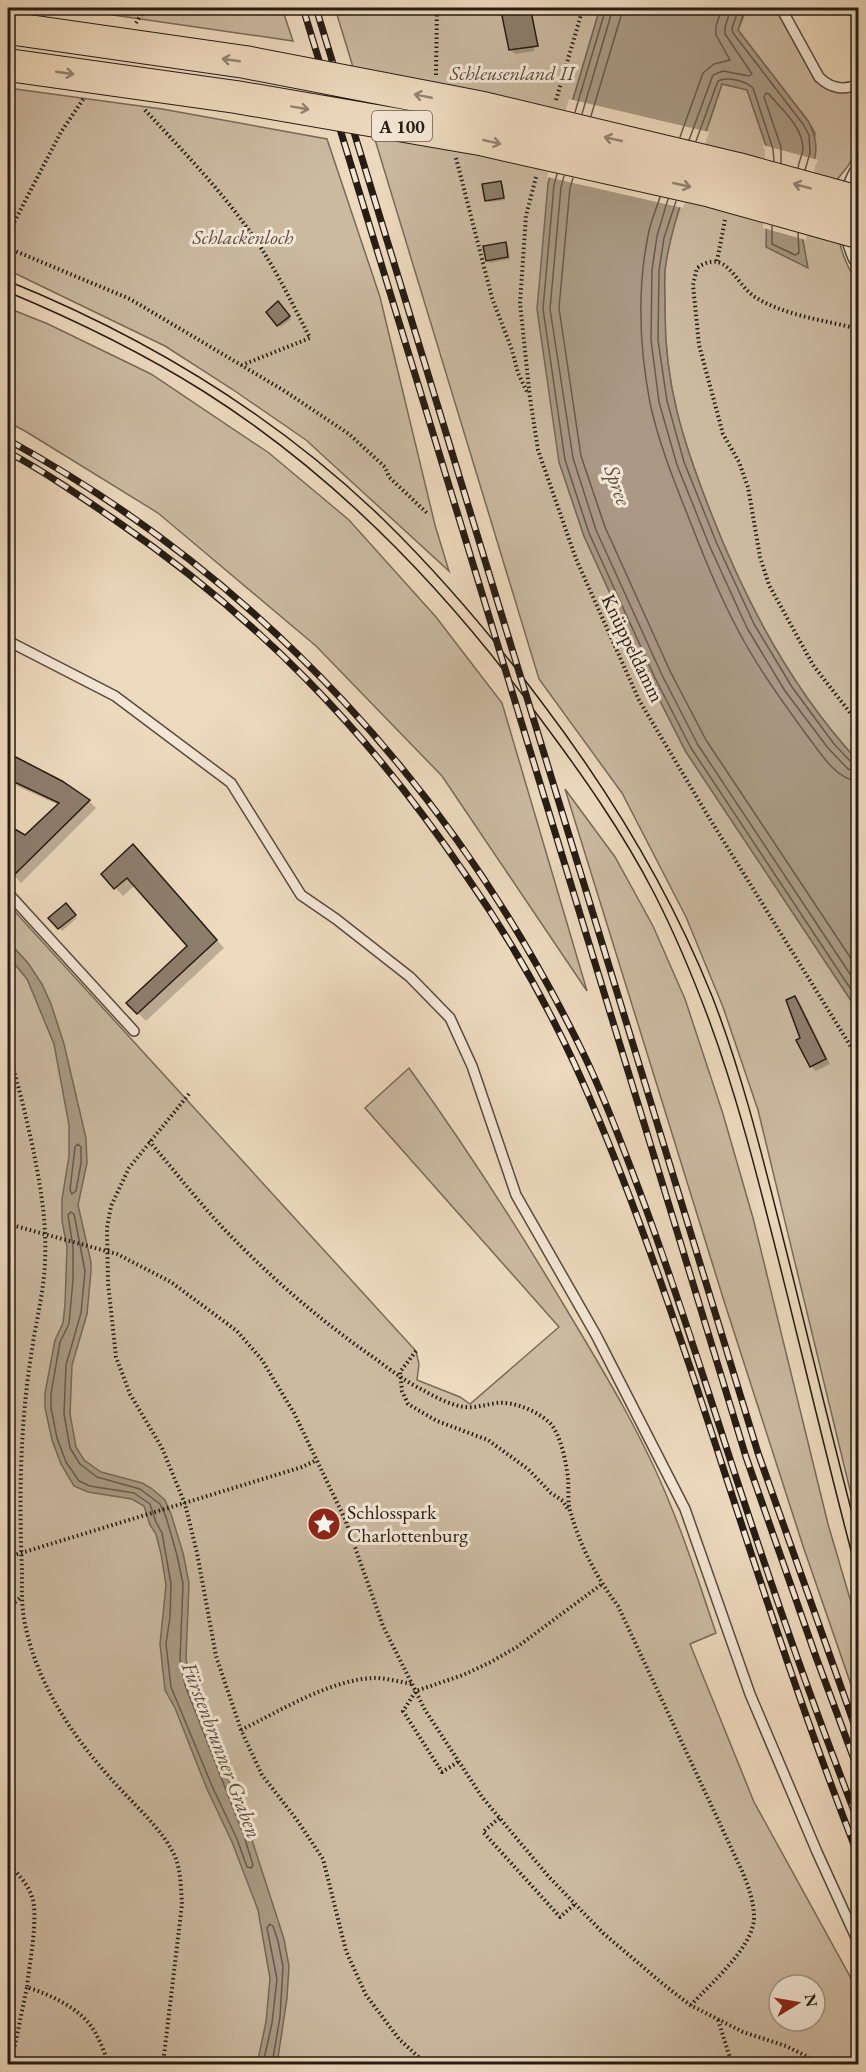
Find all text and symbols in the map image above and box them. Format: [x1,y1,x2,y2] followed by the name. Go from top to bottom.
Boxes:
[222,54,242,65] one-way arrow
[449,60,576,86] park label: Schleusenland II
[55,68,75,79] one-way arrow
[414,90,433,101] one-way arrow
[289,103,309,114] one-way arrow
[372,111,432,141] road number: A 100
[604,132,623,144] one-way arrow
[482,137,501,148] one-way arrow
[672,180,691,191] one-way arrow
[793,180,812,191] one-way arrow
[191,224,294,250] park label: Schlackenloch
[598,460,638,510] water label: Spree
[596,590,671,707] street label: Knüppeldamm
[347,1499,468,1548] place label: Schlosspark Charlottenburg
[306,1506,342,1542] place icon: Schlosspark Charlottenburg
[176,1657,268,1842] water label: Fürstenbrunner Graben
[767,1973,827,2033] north arrow
[800,1992,823,2009] text: N

